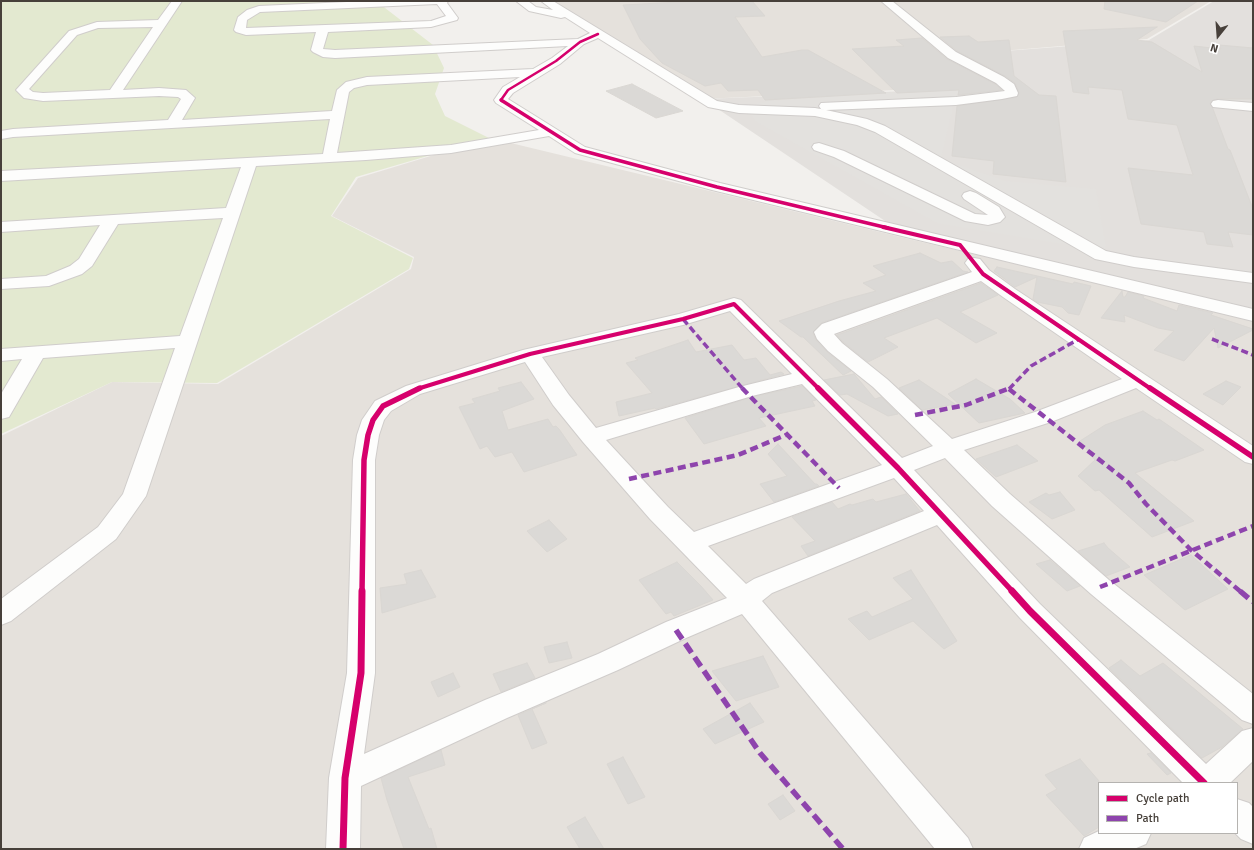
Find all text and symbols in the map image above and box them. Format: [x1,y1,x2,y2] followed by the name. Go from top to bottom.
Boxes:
[1198,16,1238,56] north arrow
[1209,41,1220,55] text: N
[1098,782,1238,834] legend
[1136,791,1189,806] text: Cycle path
[1136,811,1159,826] text: Path

